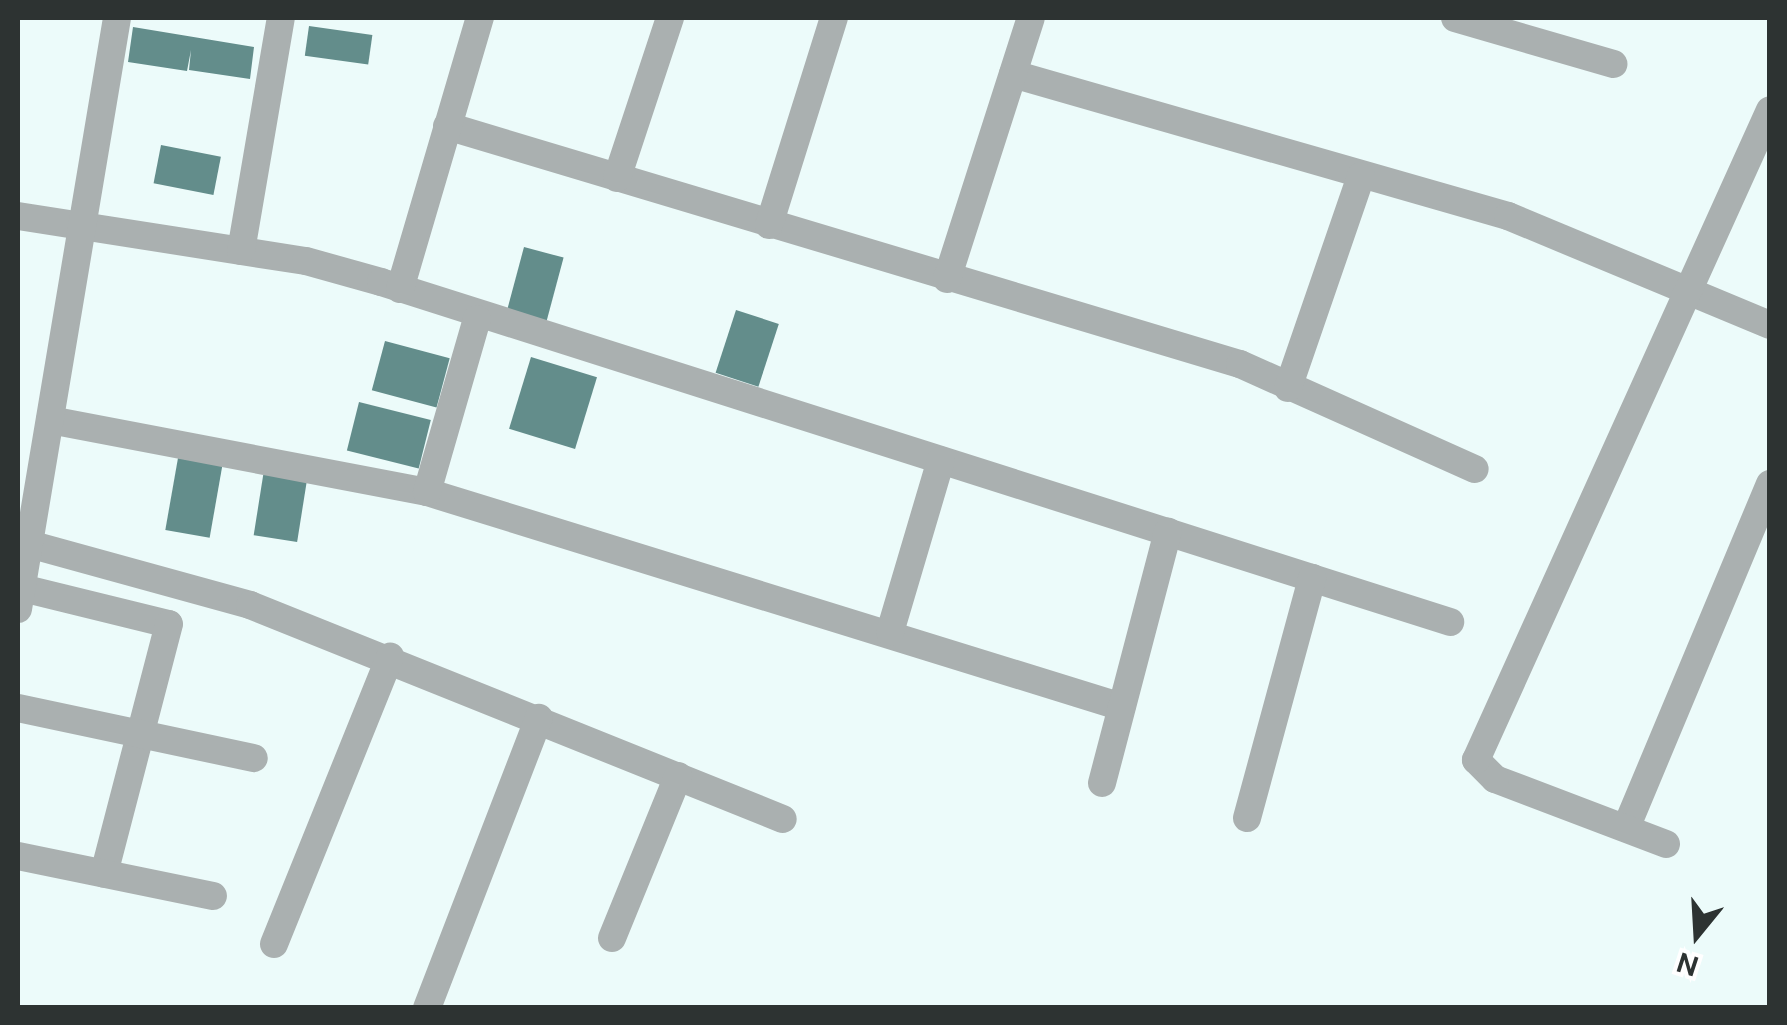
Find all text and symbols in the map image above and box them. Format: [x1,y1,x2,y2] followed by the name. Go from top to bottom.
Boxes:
[1647,885,1747,985] north arrow
[1672,943,1703,985] text: N

